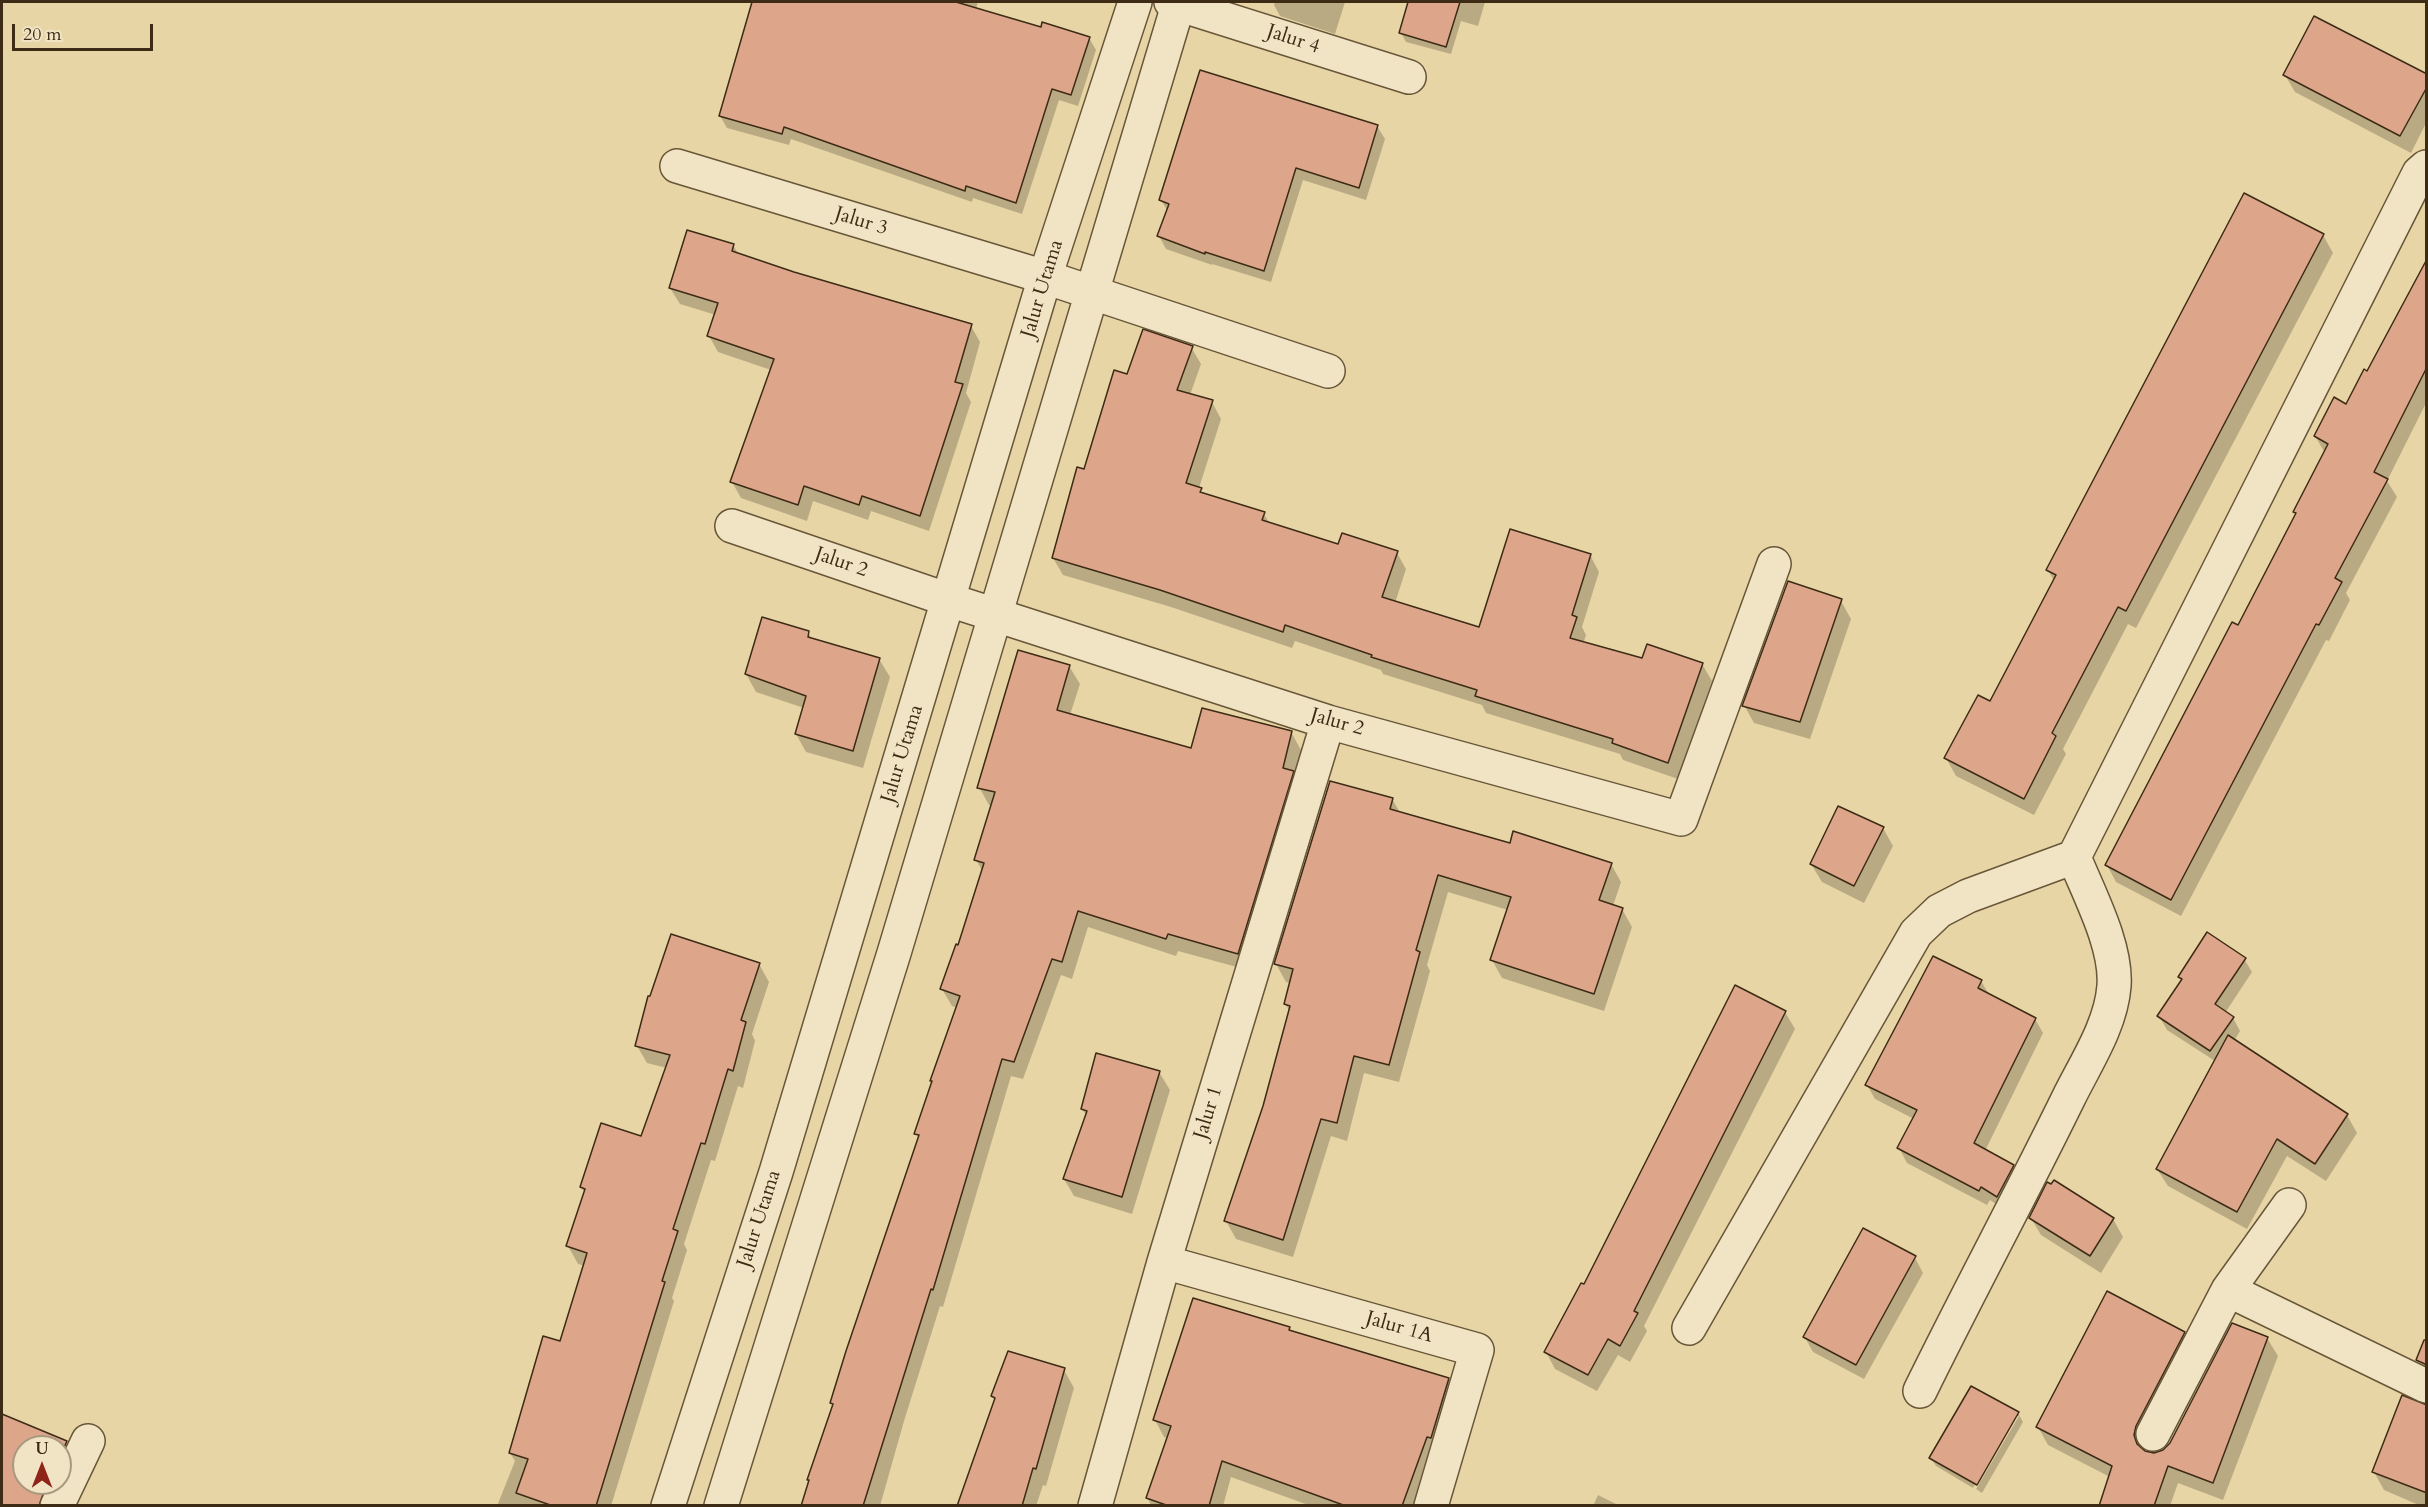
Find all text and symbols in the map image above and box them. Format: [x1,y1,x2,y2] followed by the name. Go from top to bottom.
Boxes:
[15,12,156,50] scale bar
[1263,20,1323,60] street label: Jalur 4
[23,22,62,47] text: 20 m
[831,203,891,241] street label: Jalur 3
[1017,237,1069,341] street label: Jalur Utama
[811,543,871,583] street label: Jalur 2
[877,702,929,806] street label: Jalur Utama
[1308,704,1366,742] street label: Jalur 2
[1190,1083,1228,1143] street label: Jalur 1
[733,1167,787,1271] street label: Jalur Utama
[1363,1307,1435,1349] street label: Jalur 1A
[12,1435,72,1495] north arrow
[35,1438,49,1460] text: U

